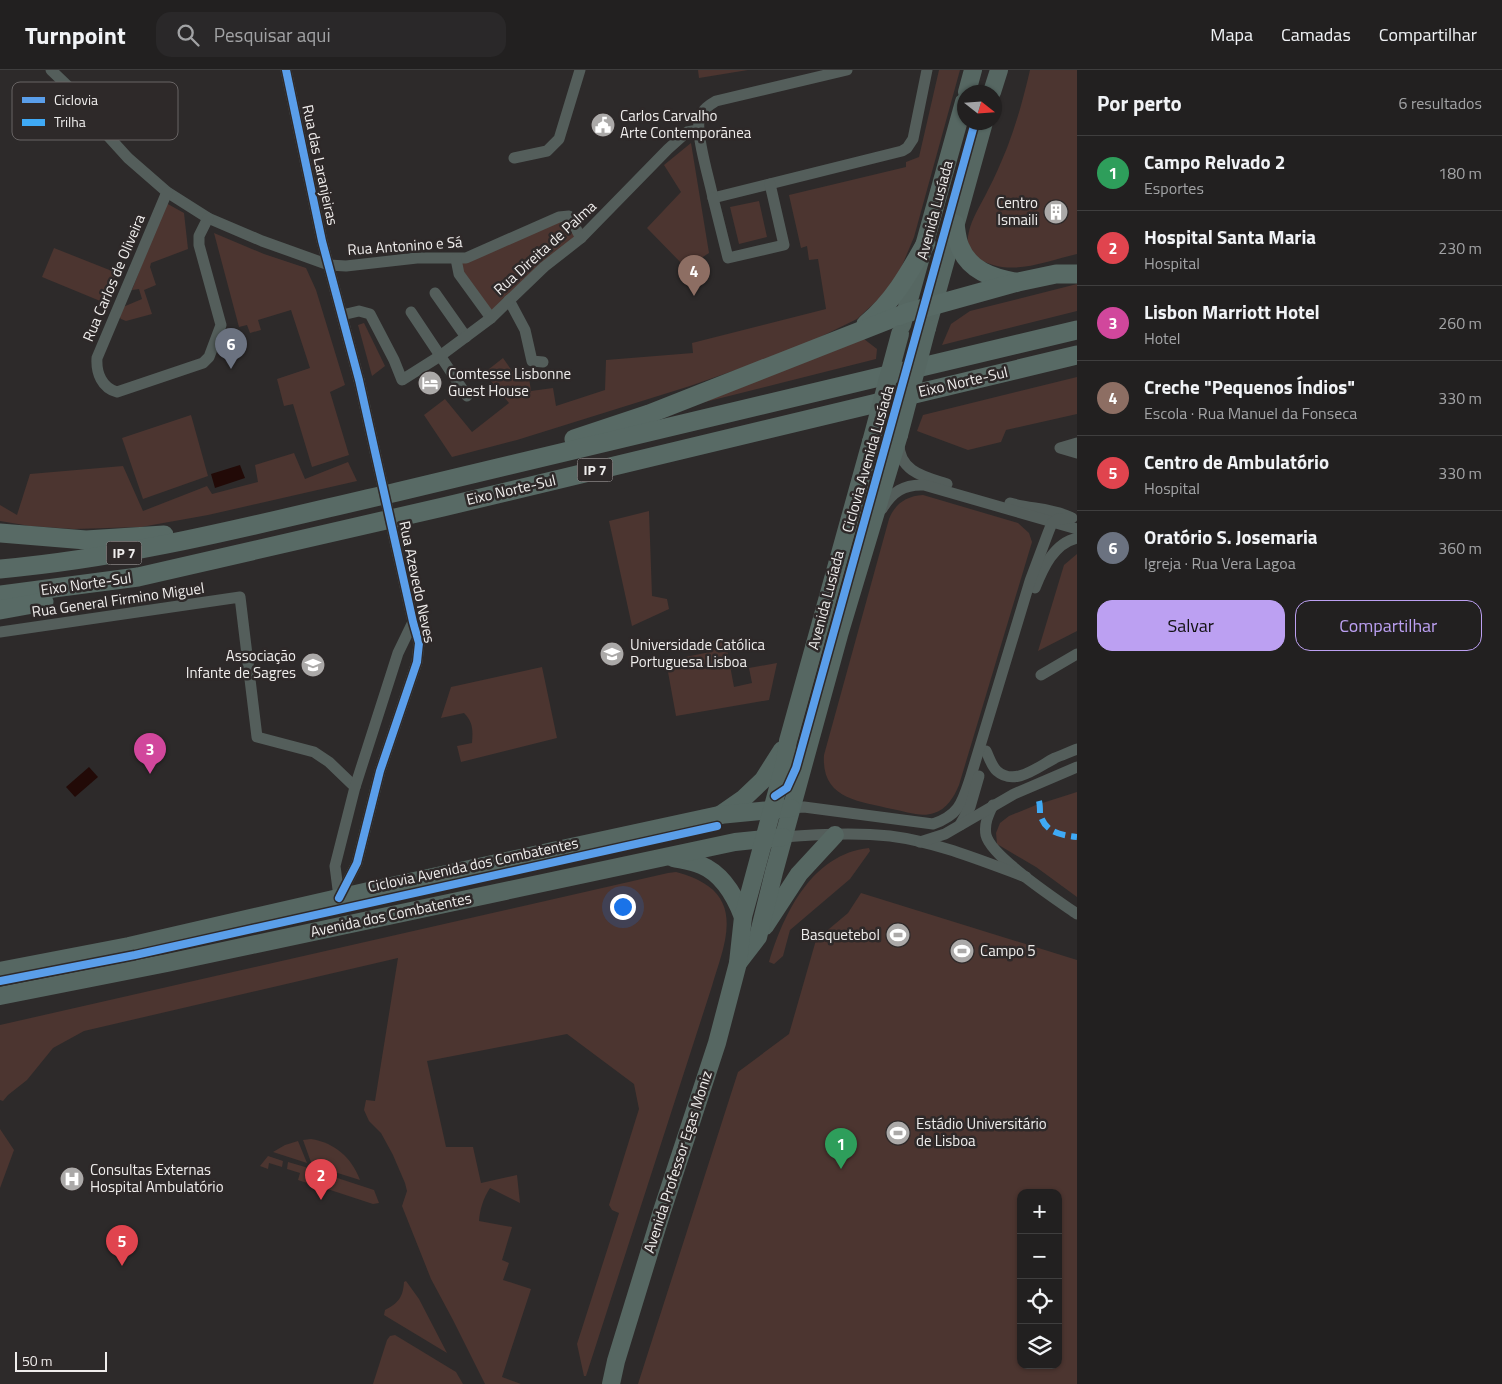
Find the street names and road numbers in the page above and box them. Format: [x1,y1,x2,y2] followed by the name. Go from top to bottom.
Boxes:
[296,102,345,227] street label: Rua das Laranjeiras
[910,157,959,262] street label: Avenida Lusíada
[488,195,602,300] street label: Rua Direita de Palma
[76,210,151,345] street label: Rua Carlos de Oliveira
[347,230,464,261] street label: Rua Antonino e Sá
[916,360,1010,403] street label: Eixo Norte-Sul
[835,382,900,535] street label: Ciclovia Avenida Lusíada
[578,458,612,482] road number: IP 7
[464,468,558,511] street label: Eixo Norte-Sul
[393,519,442,645] street label: Rua Azevedo Neves
[106,542,142,564] road number: IP 7
[801,547,850,652] street label: Avenida Lusíada
[39,566,133,601] street label: Eixo Norte-Sul
[30,576,206,623] street label: Rua General Firmino Miguel
[366,831,580,898] street label: Ciclovia Avenida dos Combatentes
[308,886,474,943] street label: Avenida dos Combatentes
[637,1068,718,1256] street label: Avenida Professor Egas Moniz

